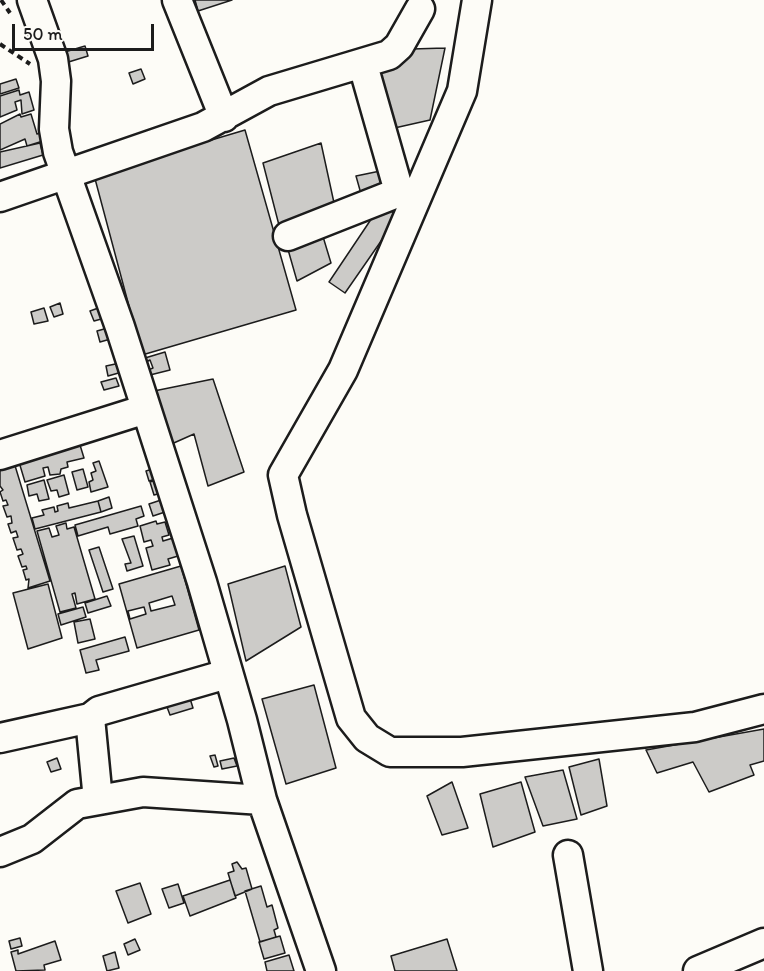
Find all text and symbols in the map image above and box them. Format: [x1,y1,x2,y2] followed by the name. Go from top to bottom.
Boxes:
[15,12,158,50] scale bar
[23,23,63,45] text: 50 m

